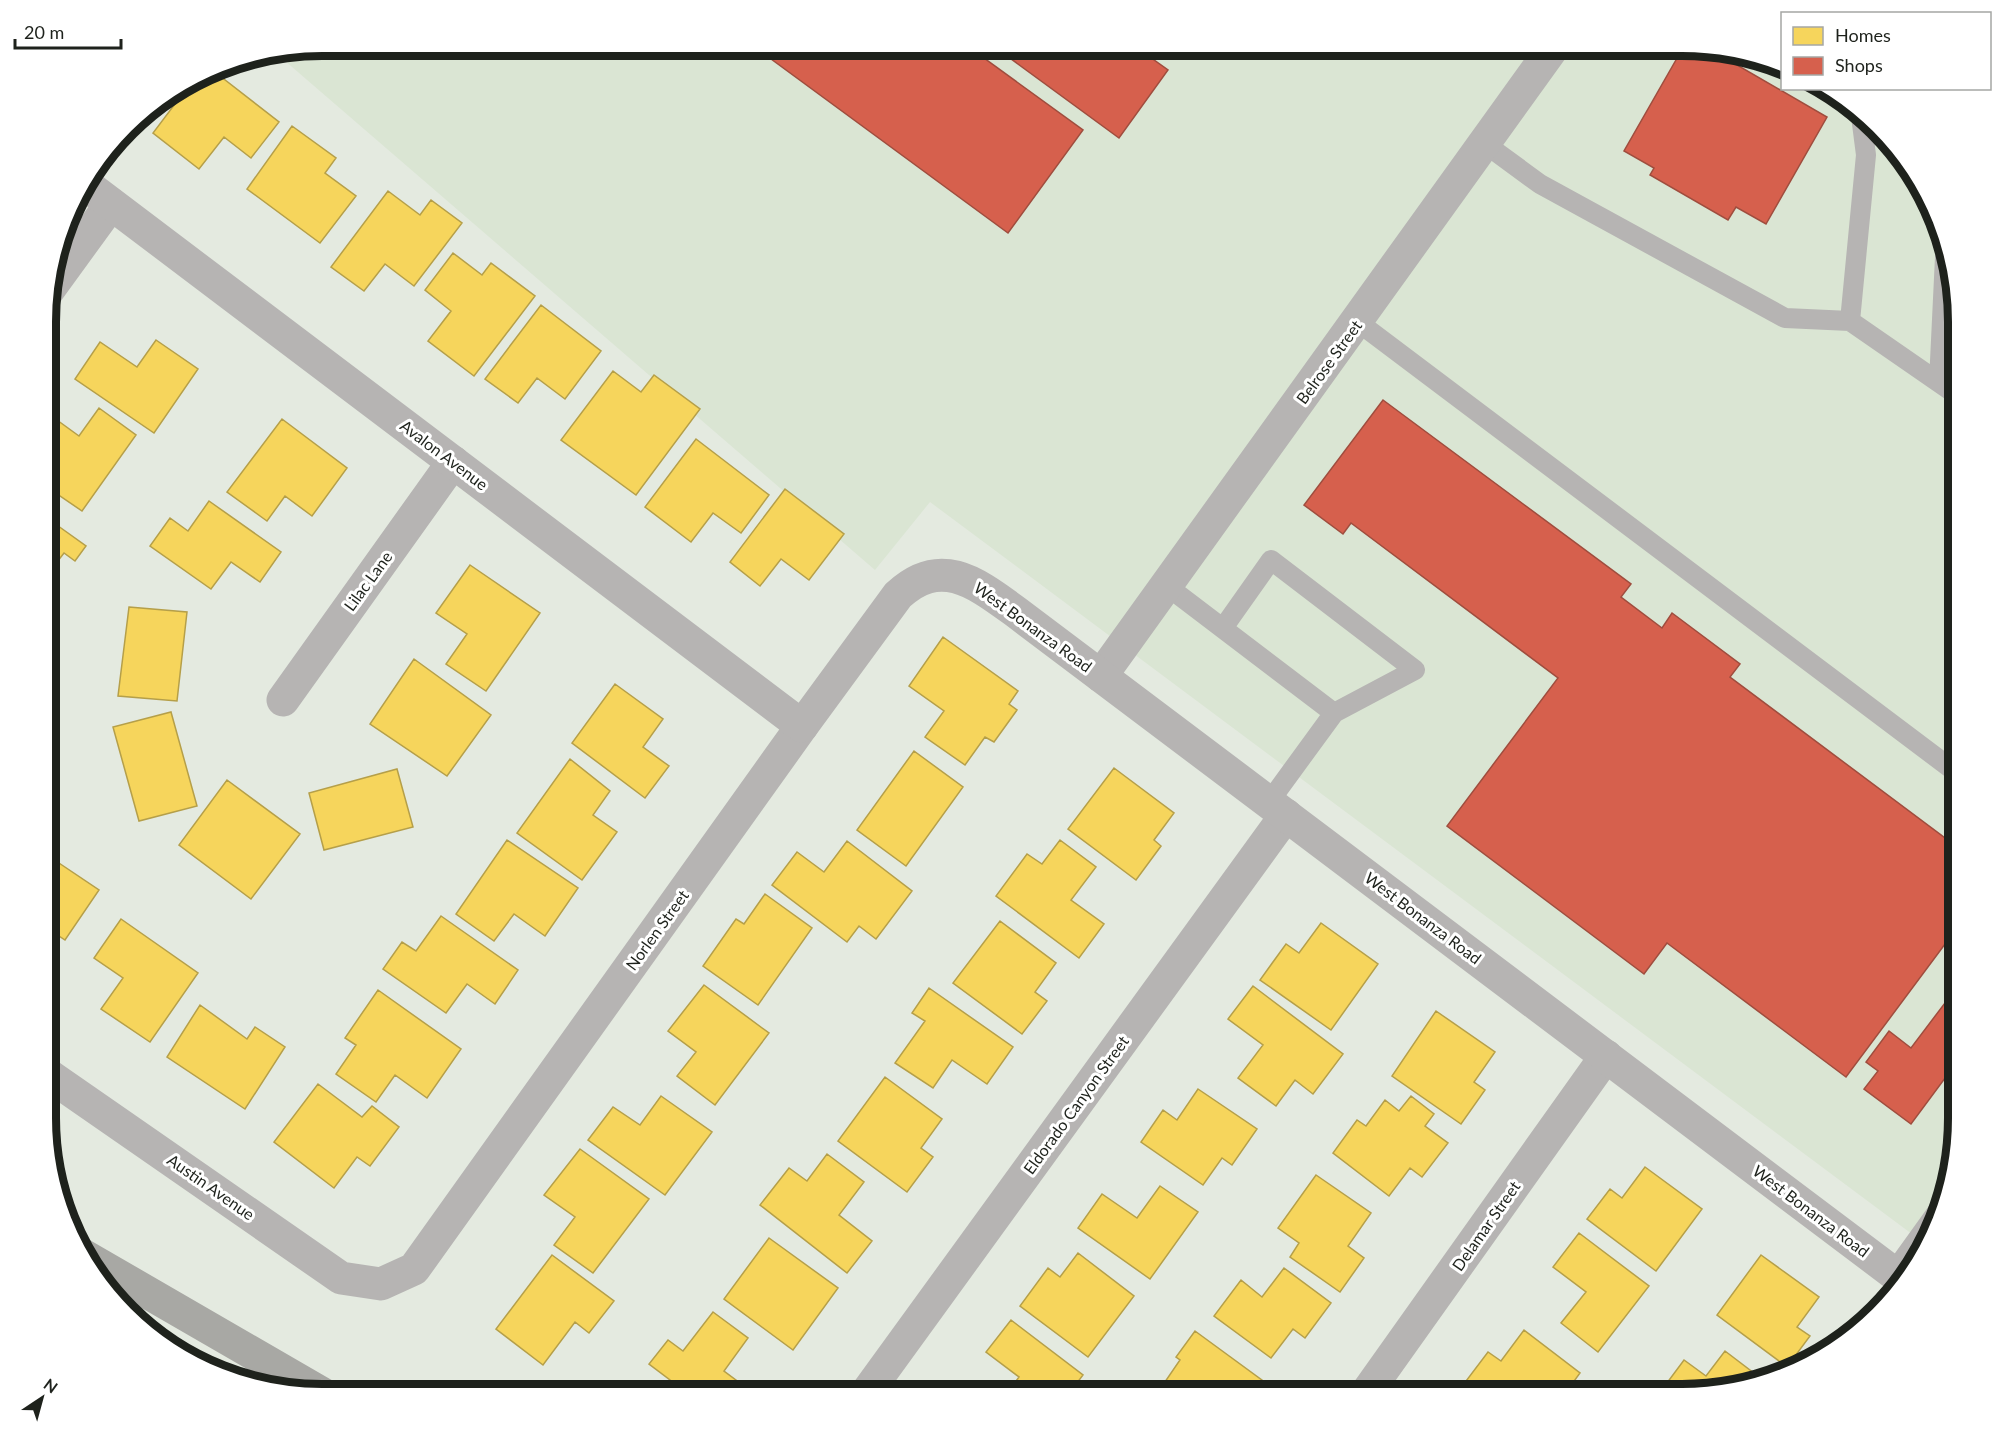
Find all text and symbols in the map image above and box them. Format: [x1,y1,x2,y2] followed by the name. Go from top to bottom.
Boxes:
[15,12,122,50] scale bar
[1781,12,1991,90] legend
[24,21,64,43] text: 20 m
[1835,24,1891,46] text: Homes
[1835,54,1883,76] text: Shops
[1292,316,1365,407] street label: Belrose Street
[397,416,492,494] street label: Avalon Avenue
[340,547,396,614] street label: Lilac Lane
[971,578,1096,676] street label: West Bonanza Road
[1361,868,1485,968] street label: West Bonanza Road
[621,886,692,973] street label: Norlen Street
[1019,1032,1132,1178] street label: Eldorado Canyon Street
[164,1150,258,1224] street label: Austin Avenue
[1749,1161,1873,1261] street label: West Bonanza Road
[1448,1177,1524,1274] street label: Delamar Street
[12,1368,72,1428] north arrow
[41,1374,62,1397] text: N

